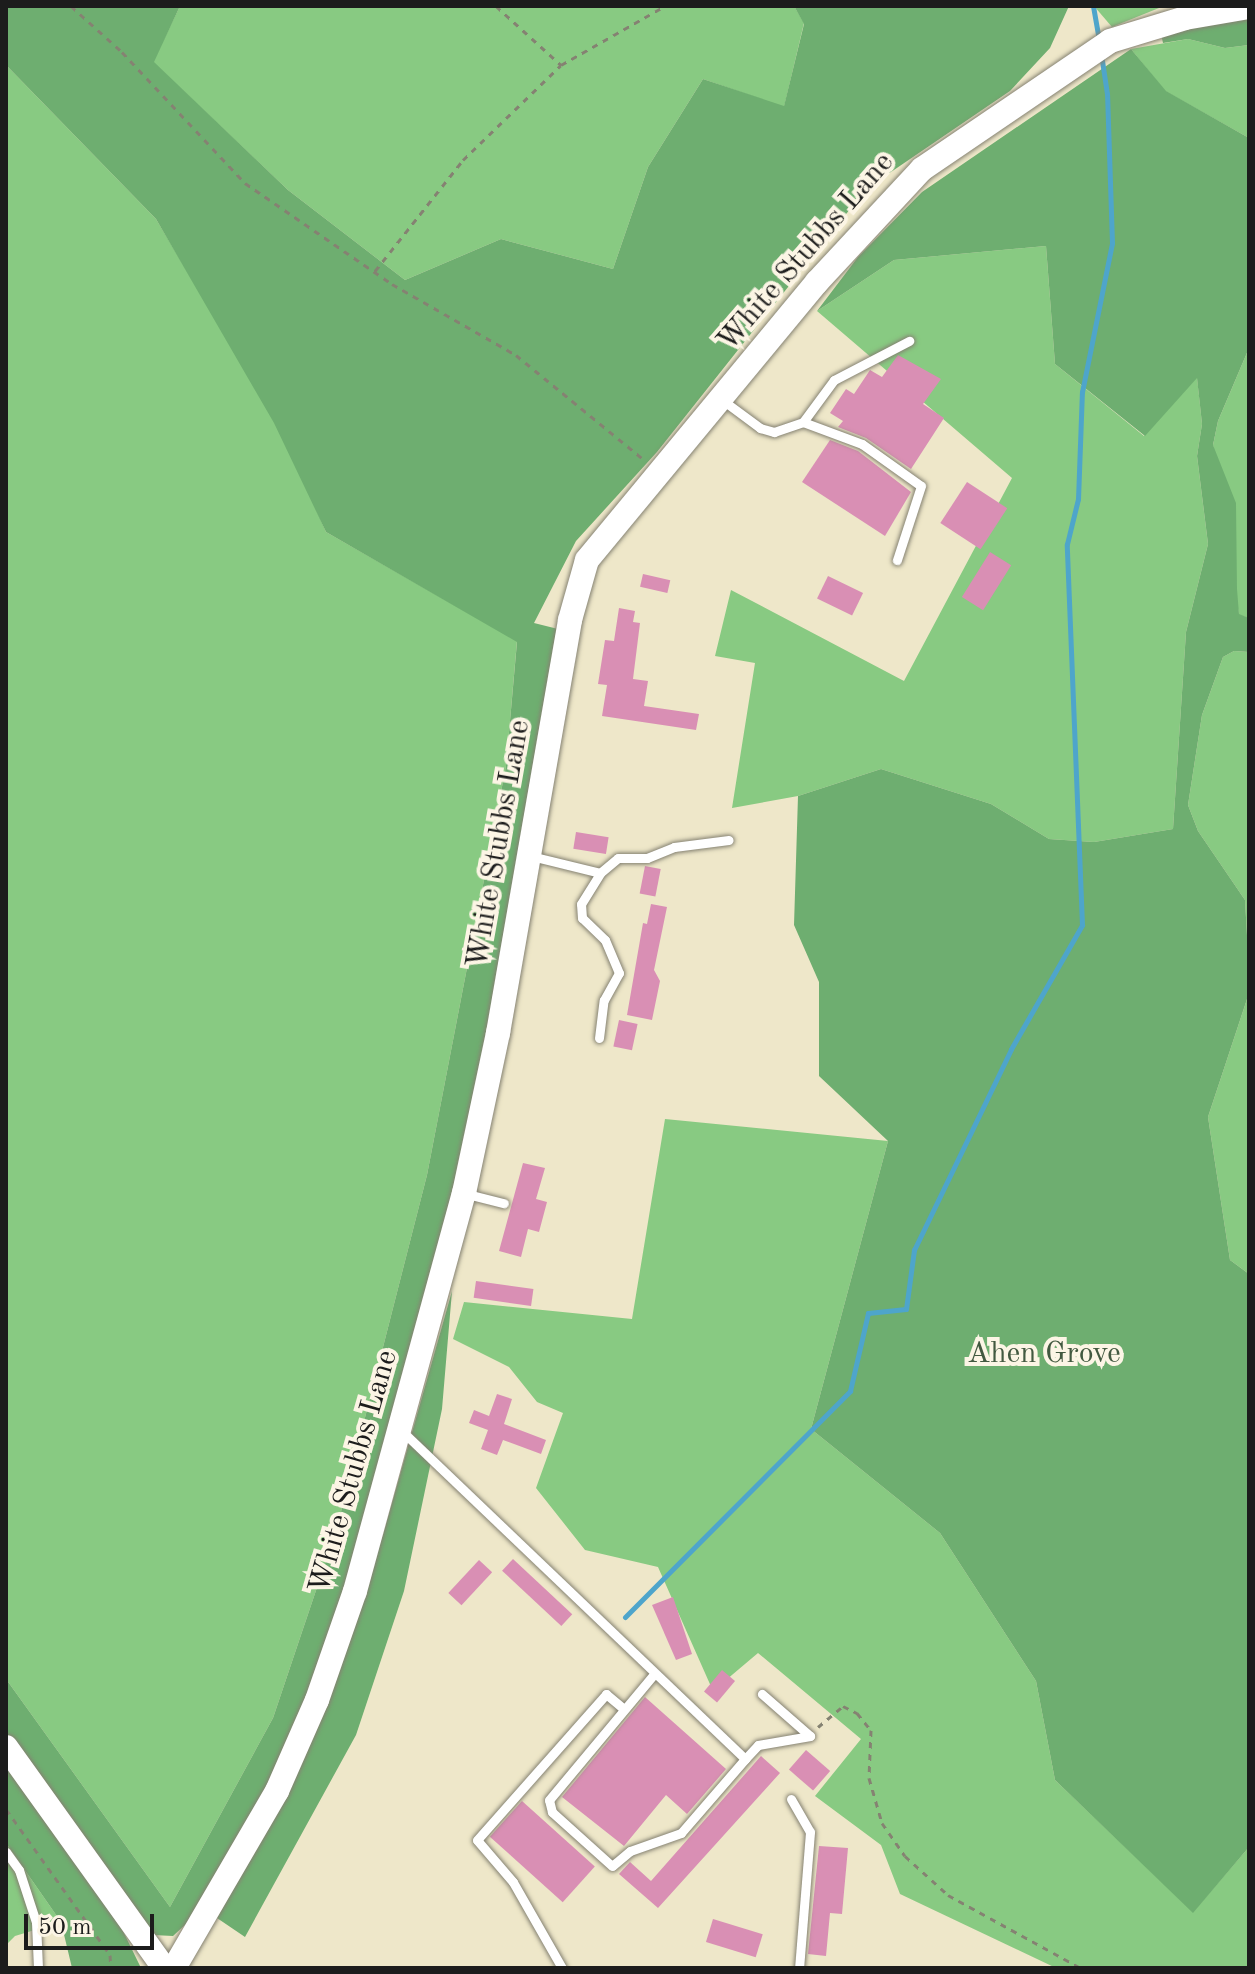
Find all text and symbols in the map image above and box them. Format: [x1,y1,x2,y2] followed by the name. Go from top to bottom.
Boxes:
[710,145,902,359] street label: White Stubbs Lane
[459,717,539,971] street label: White Stubbs Lane
[967,1336,1121,1372] park label: Ahen Grove
[302,1346,406,1598] street label: White Stubbs Lane
[28,1898,158,1948] scale bar
[38,1916,92,1940] text: 50 m

